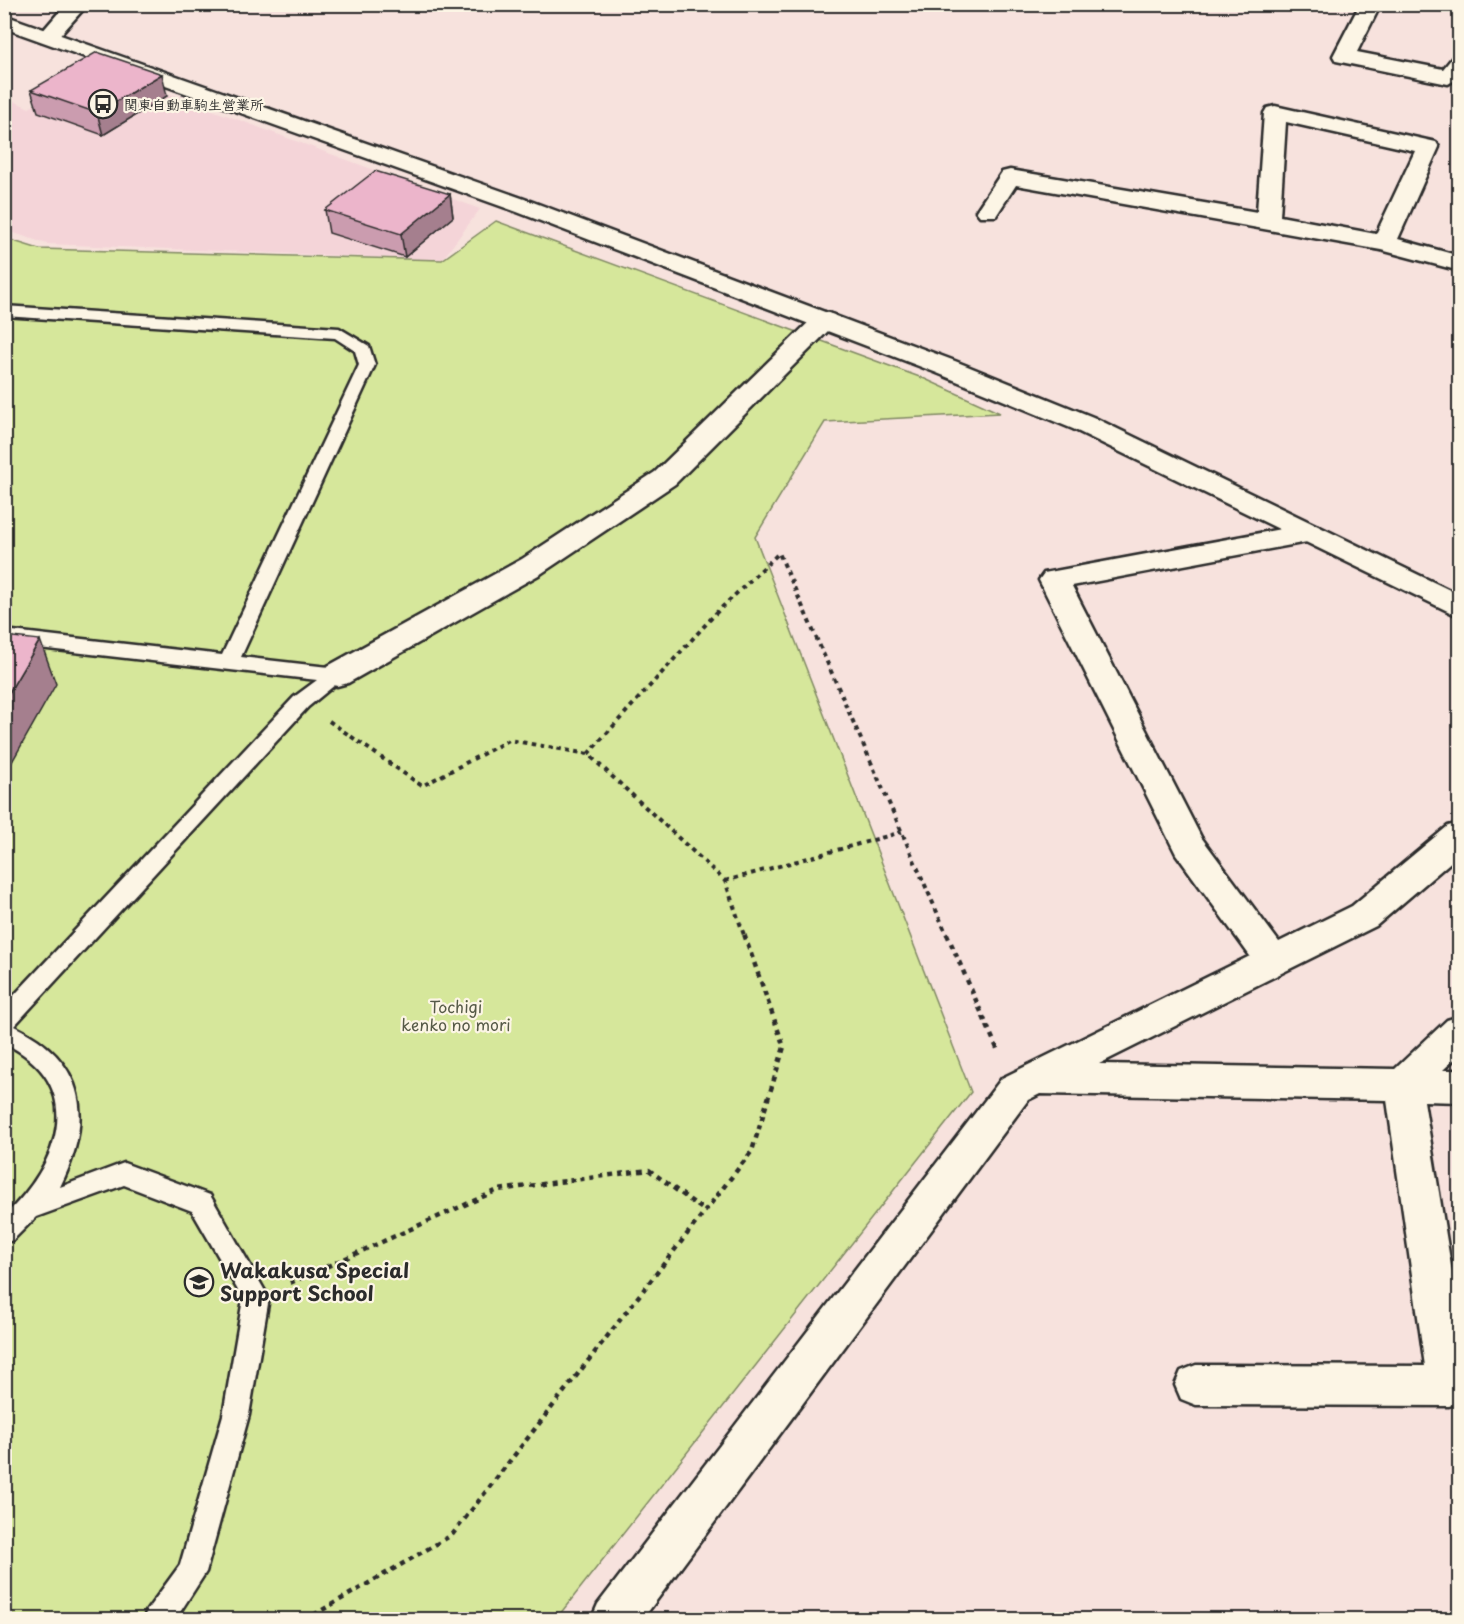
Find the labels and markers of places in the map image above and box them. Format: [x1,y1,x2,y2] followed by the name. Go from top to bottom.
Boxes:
[87,88,119,120] bus stop icon: 関東自動車駒生営業所
[124,94,264,115] place label: 関東自動車駒生営業所
[220,1255,409,1308] place label: Wakakusa Special Support School
[183,1266,215,1298] school or university icon: Wakakusa Special Support School

